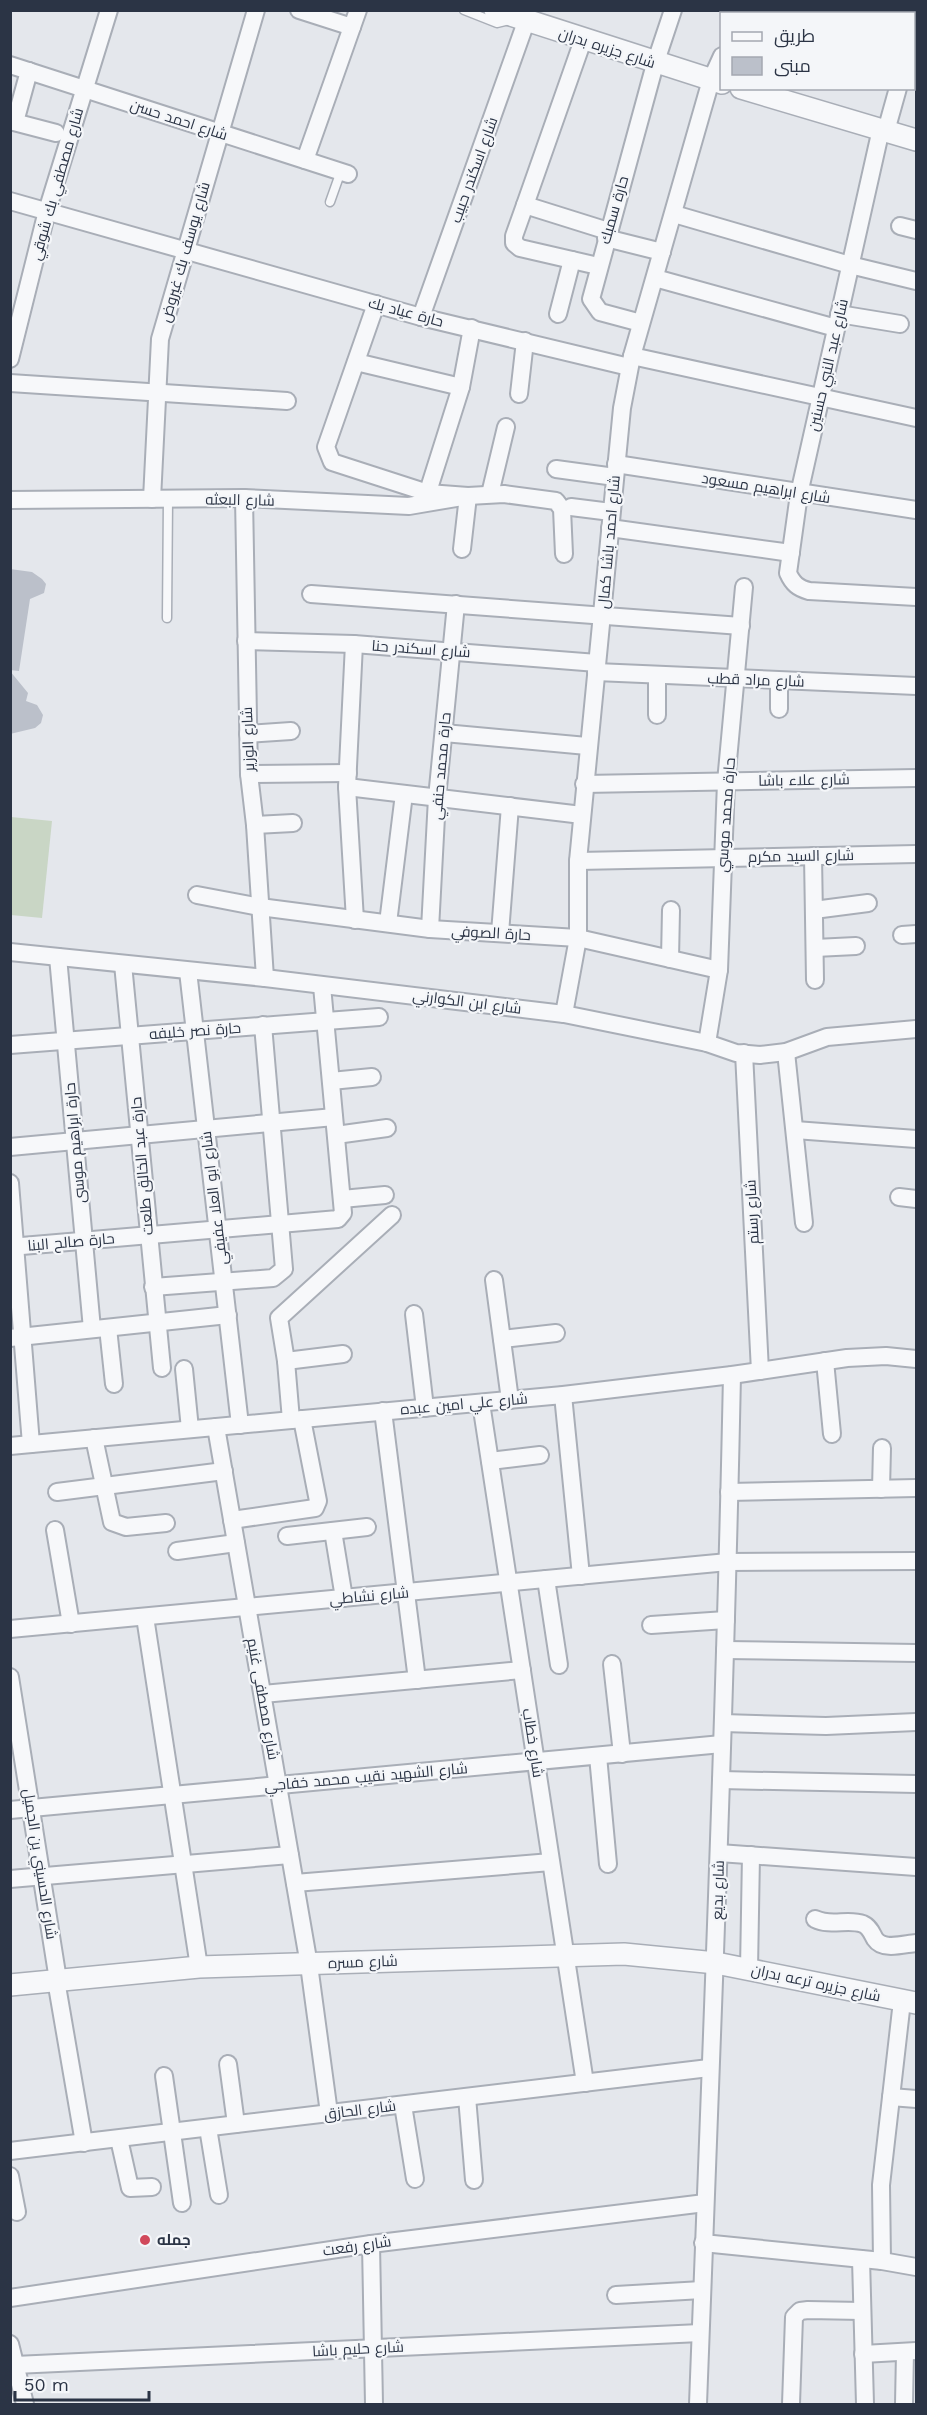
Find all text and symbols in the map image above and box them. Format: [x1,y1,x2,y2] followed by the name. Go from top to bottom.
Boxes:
[720,12,915,90] legend
[556,24,658,74] street label: شارع جزيره بدران
[774,25,815,48] text: طريق
[774,55,811,77] text: مبنى
[127,96,230,146] street label: شارع احمد حسن
[27,106,90,263] street label: شارع مصطفي بك شوقي
[446,115,503,226] street label: شارع اسكندر حبيب
[596,174,632,246] street label: حارة سمبك
[156,180,216,325] street label: شارع يوسف بك غيروض
[367,293,445,331] street label: حارة عياد بك
[804,297,855,434] street label: شارع عبد النبي حسنين
[700,469,832,509] street label: شارع ابراهيم مسعود
[594,474,626,610] street label: شارع احمد باشا كمال
[205,490,275,512] street label: شارع البعثه
[371,637,471,663] street label: شارع اسكندر حنا
[707,669,805,693] street label: شارع مراد قطب
[238,706,260,773] street label: شارع الوزير
[427,711,458,821] street label: حارة محمد حنفي
[713,757,742,873] street label: حارة محمد موسي
[758,770,850,792] street label: شارع علاء باشا
[748,846,854,868] street label: شارع السيد مكرم
[451,922,531,947] street label: حارة الصوفي
[411,986,523,1021] street label: شارع ابن الكوارني
[148,1019,242,1043] street label: حارة نصر خليفه
[61,1082,90,1204] street label: حارة ابراهيم موسى
[127,1096,158,1236] street label: حارة عبد الخالق طلعت
[197,1130,234,1266] street label: شارع ابو العلا عفيفي
[741,1179,765,1245] street label: شارع رستم
[27,1229,115,1257] street label: حارة صالح البنا
[400,1389,529,1422] street label: شارع علي امين عبده
[328,1584,410,1611] street label: شارع نشاطي
[241,1637,283,1762] street label: شارع مصطفى غنيم
[517,1707,547,1779] street label: شارع خطاب
[264,1759,469,1798] street label: شارع الشهيد نقيب محمد خفاجي
[16,1787,61,1941] street label: شارع الحسيني بن الجميل
[708,1860,730,1920] street label: شارع بديع
[328,1952,398,1974] street label: شارع مسره
[749,1961,882,2007] street label: شارع جزيره ترعه بدران
[323,2097,397,2125] street label: شارع الحازق
[157,2231,191,2249] place label: جمله
[322,2232,393,2262] street label: شارع رفعت
[138,2233,152,2247] marker: جمله
[312,2338,404,2362] street label: شارع حليم باشا
[15,2364,148,2402] scale bar
[24,2374,69,2395] text: 50 m

